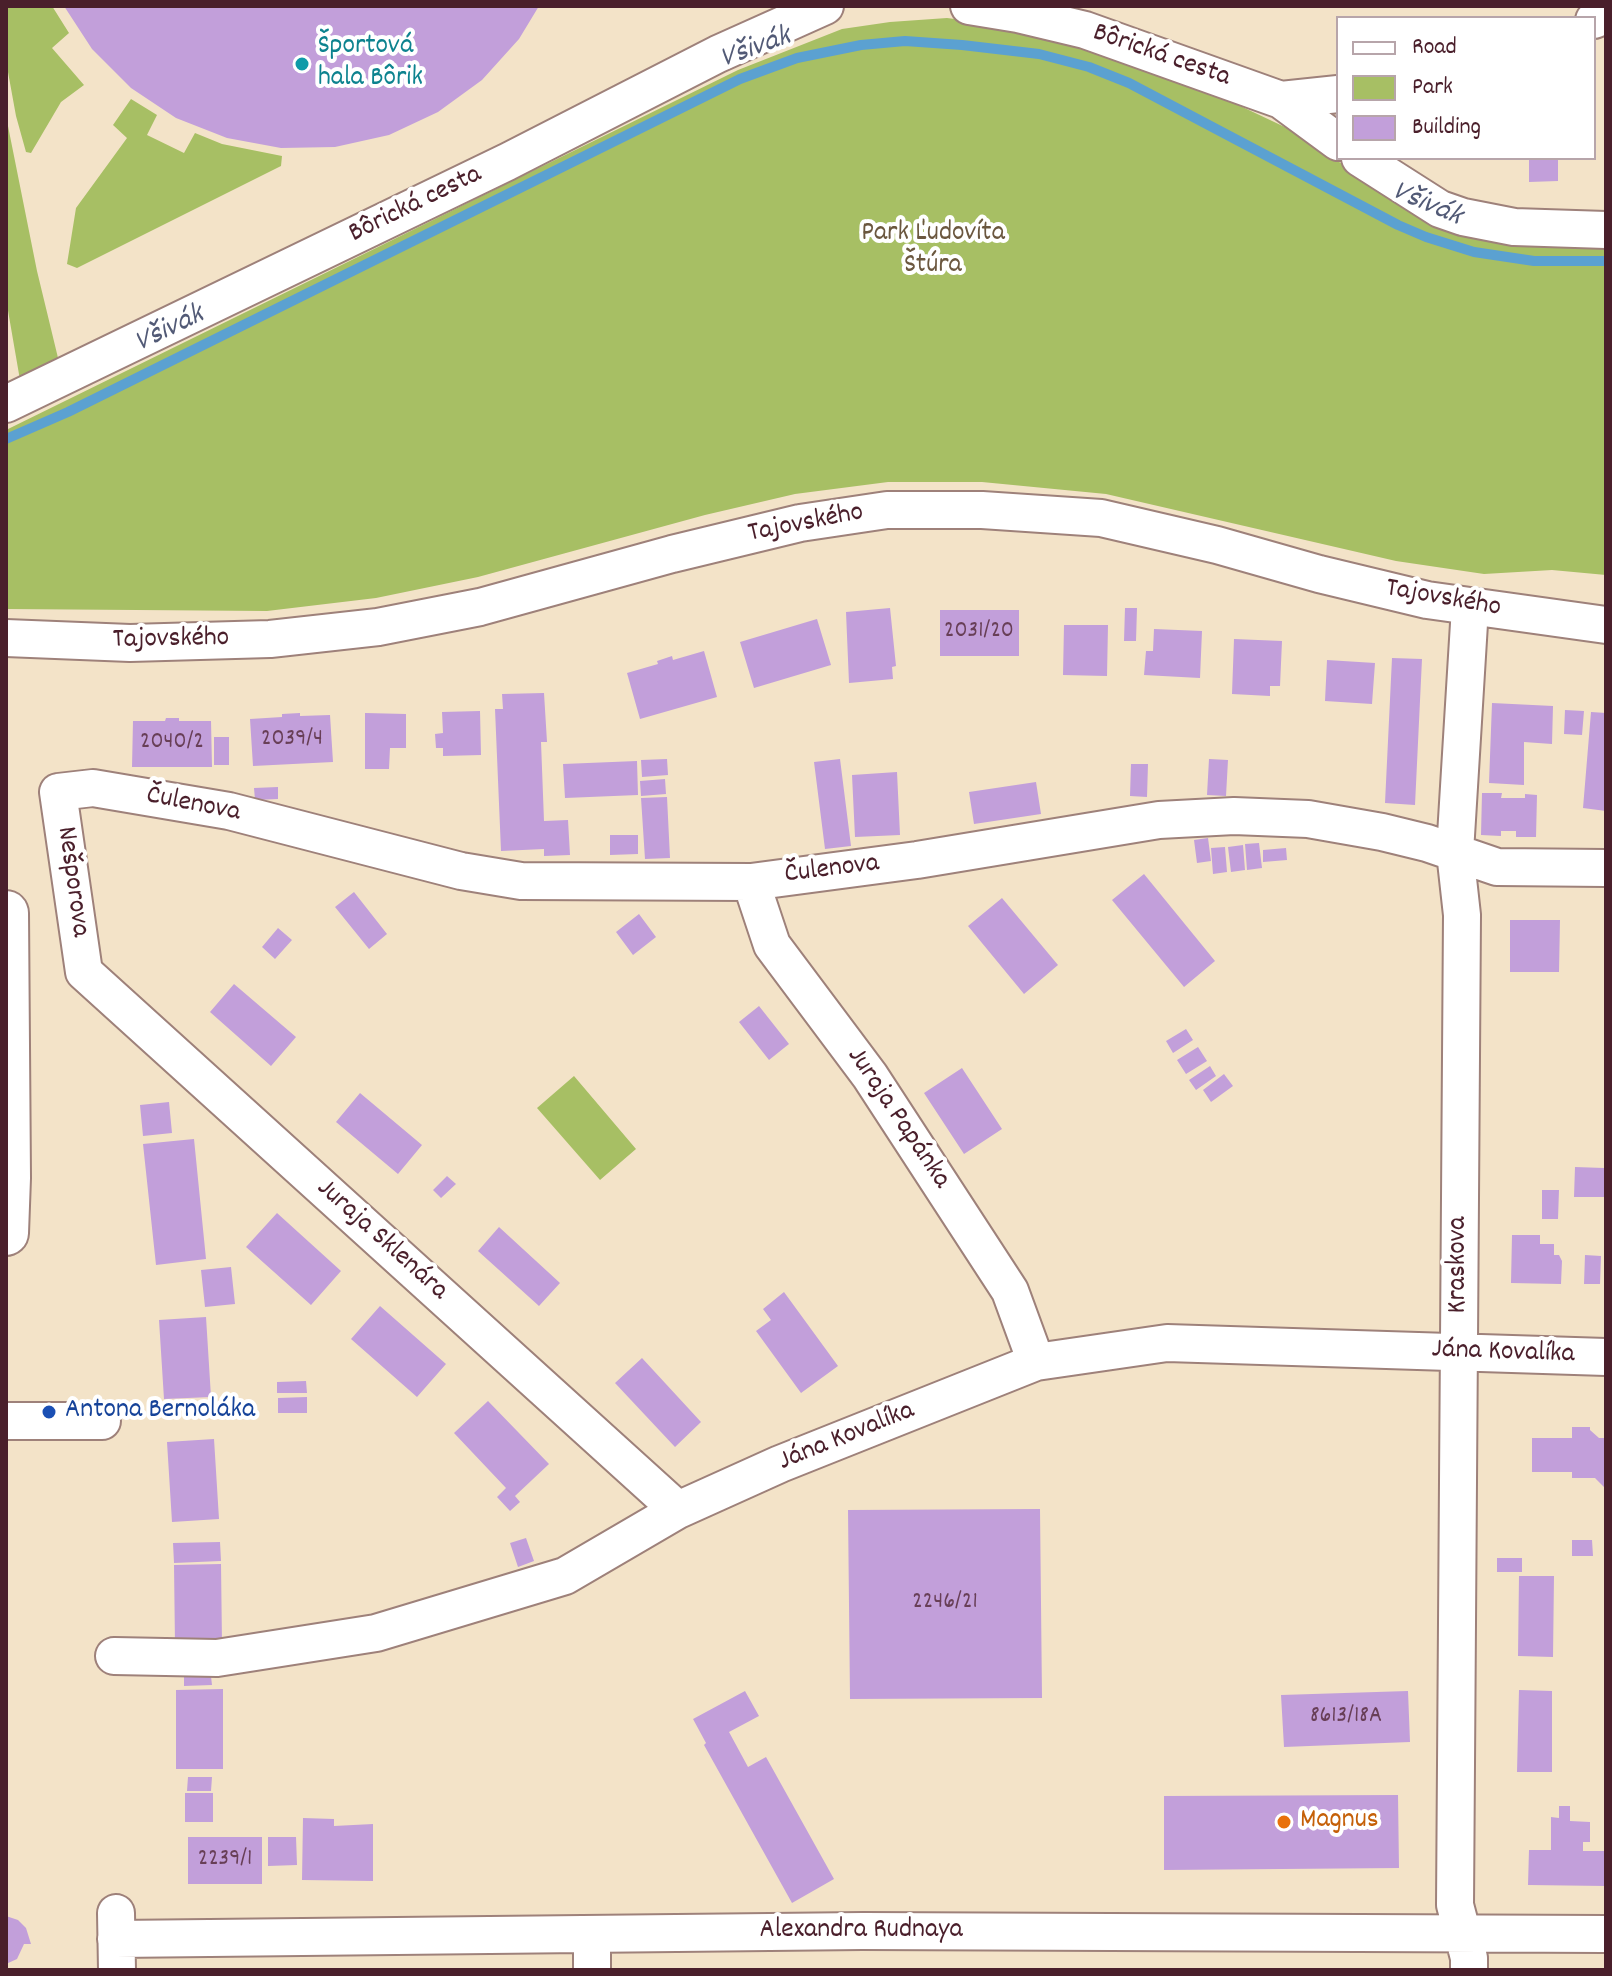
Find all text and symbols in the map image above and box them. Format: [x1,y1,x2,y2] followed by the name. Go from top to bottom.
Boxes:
[1336,16,1596,160] legend
[1088,18,1234,96] street label: Bôrická cesta
[716,21,796,79] water label: Všivák
[318,31,423,97] place label: Športová hala Bôrik
[1412,31,1457,65] text: Road
[293,55,311,73] marker: Športová hala Bôrik
[1412,71,1453,105] text: Park
[1412,111,1481,145] text: Building
[344,160,488,252] street label: Bôrická cesta
[1386,175,1466,237] water label: Všivák
[861,218,1005,284] park label: Park Ľudovíta Štúra
[129,299,211,363] water label: Všivák
[746,497,866,553] street label: Tajovského
[1383,573,1503,627] street label: Tajovského
[944,619,1014,647] house number: 2031/20
[113,623,229,659] street label: Tajovského
[261,727,323,755] house number: 2039/4
[140,730,204,758] house number: 2040/2
[143,780,243,832] street label: Čulenova
[47,825,95,939] street label: Nešporova
[783,849,881,893] street label: Čulenova
[838,1042,956,1196] street label: Juraja Papánka
[308,1173,454,1309] street label: Juraja Sklenára
[1443,1217,1477,1313] street label: Kraskova
[1431,1335,1575,1373] street label: Jána Kovalíka
[65,1395,255,1429] place label: Antona Bernoláka
[774,1396,920,1480] street label: Jána Kovalíka
[40,1403,58,1421] marker: Antona Bernoláka
[912,1590,978,1618] house number: 2246/21
[1310,1704,1382,1732] house number: 8613/18A
[1300,1805,1379,1839] place label: Magnus
[1275,1813,1293,1831] marker: Magnus
[198,1847,252,1875] house number: 2239/1
[759,1915,963,1949] street label: Alexandra Rudnaya

